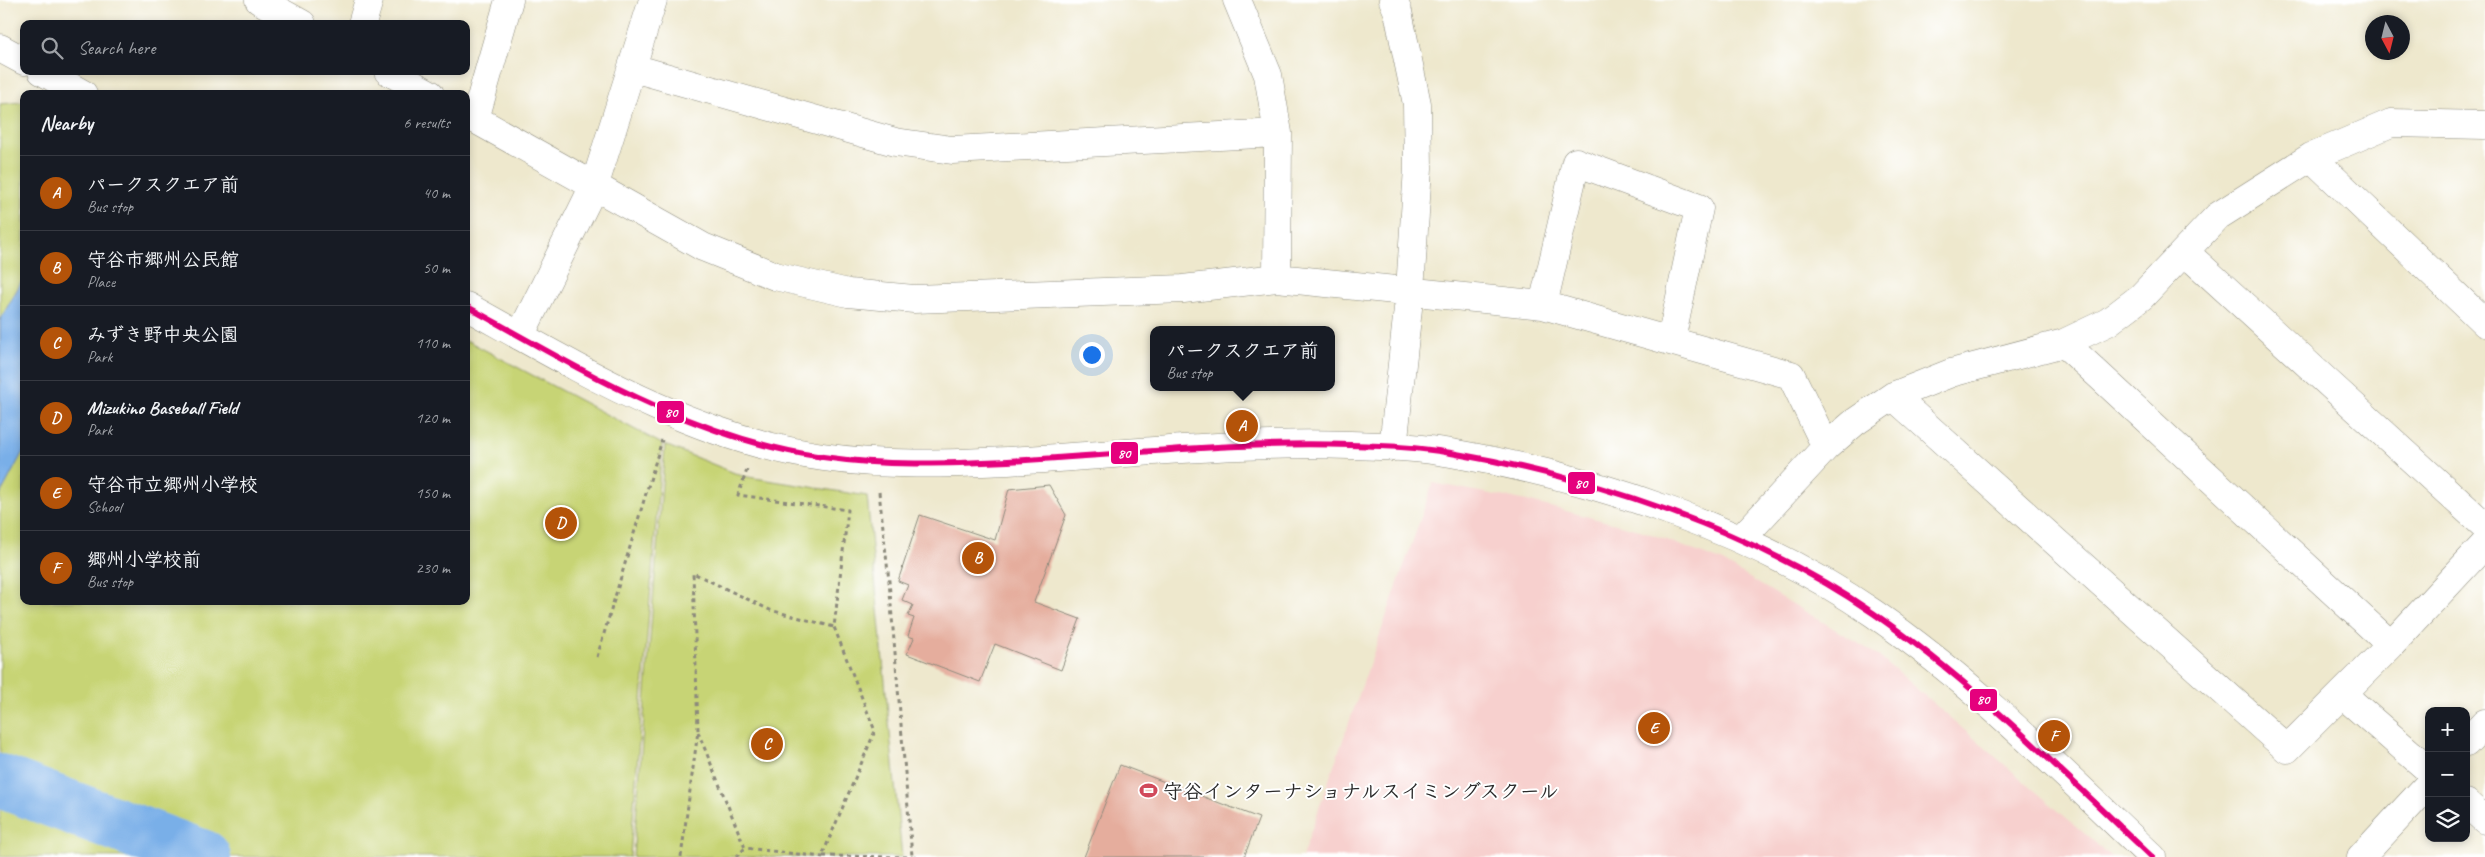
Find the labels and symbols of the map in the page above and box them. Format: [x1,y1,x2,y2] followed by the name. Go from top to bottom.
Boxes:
[2365,15,2410,60] north arrow
[1079,342,1105,368] your location
[656,400,685,424] line badge: 80
[665,404,679,421] text: 80
[1226,407,1258,445] pin: A
[1110,441,1139,465] line badge: 80
[1118,445,1132,462] text: 80
[1567,471,1596,495] line badge: 80
[1575,475,1589,492] text: 80
[545,504,577,542] pin: D
[962,539,994,577] pin: B
[1969,688,1998,712] line badge: 80
[1977,691,1991,708] text: 80
[1638,709,1670,747] pin: E
[2038,717,2070,755] pin: F
[751,725,783,763] pin: C
[1163,779,1559,804] place label: 守谷インターナショナルスイミングスクール
[1139,781,1159,801] sports icon: 守谷インターナショナルスイミングスクール

